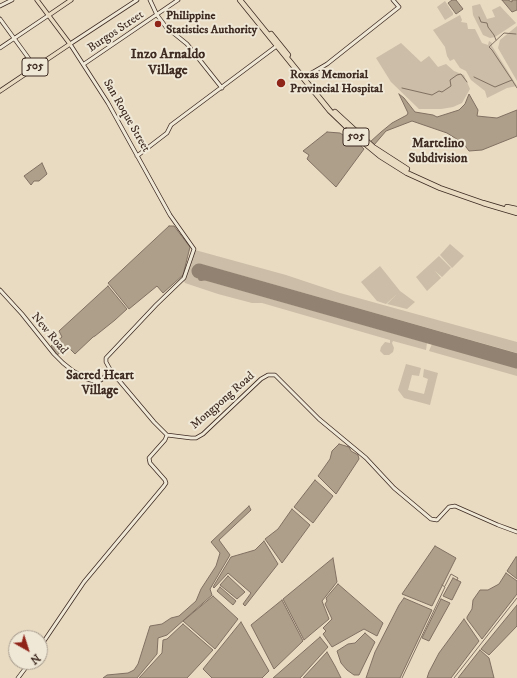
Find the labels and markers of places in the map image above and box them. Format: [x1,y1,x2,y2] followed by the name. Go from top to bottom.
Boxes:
[166,10,257,38] place label: Philippine Statistics Authority
[153,19,163,29] marker: Philippine Statistics Authority
[290,69,383,97] place label: Roxas Memorial Provincial Hospital
[275,77,287,89] marker: Roxas Memorial Provincial Hospital

